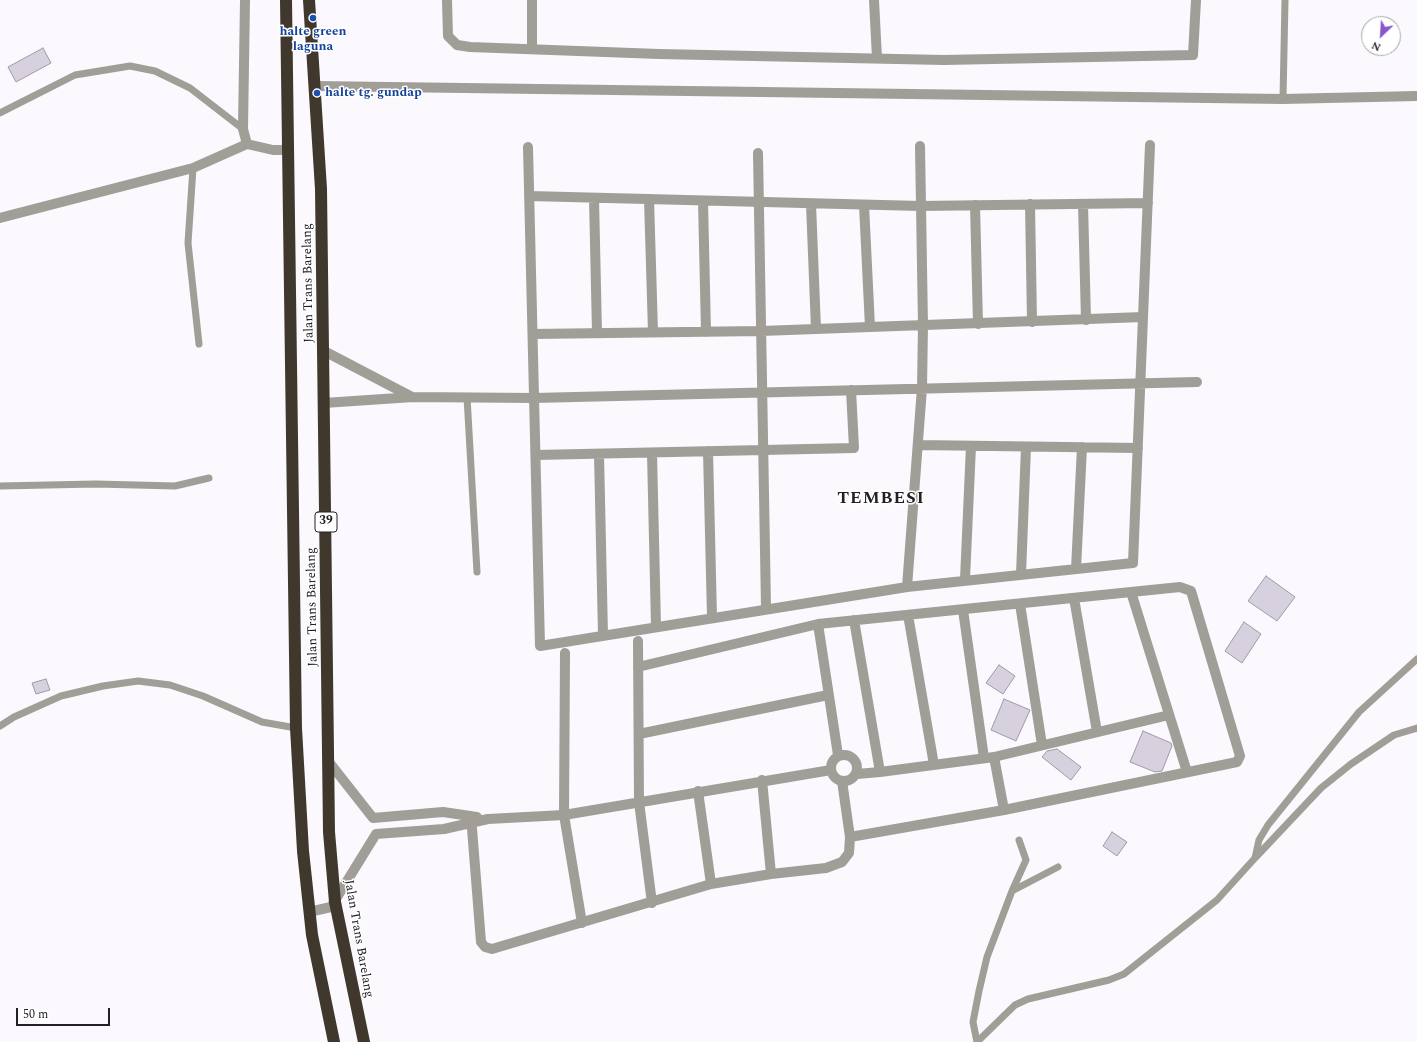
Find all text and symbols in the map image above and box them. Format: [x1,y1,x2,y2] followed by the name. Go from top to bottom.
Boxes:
[308,13,318,23] marker: halte green laguna
[1361,16,1401,56] north arrow
[279,24,347,55] place label: halte green laguna
[1368,37,1384,56] text: N
[325,85,422,101] place label: halte tg. gundap
[312,88,322,98] marker: halte tg. gundap
[300,223,318,343] street label: Jalan Trans Barelang
[837,490,925,510] district label: TEMBESI
[315,512,337,532] road number: 39
[304,547,322,667] street label: Jalan Trans Barelang
[340,879,376,999] street label: Jalan Trans Barelang
[18,1000,112,1026] scale bar
[23,1005,48,1024] text: 50 m

